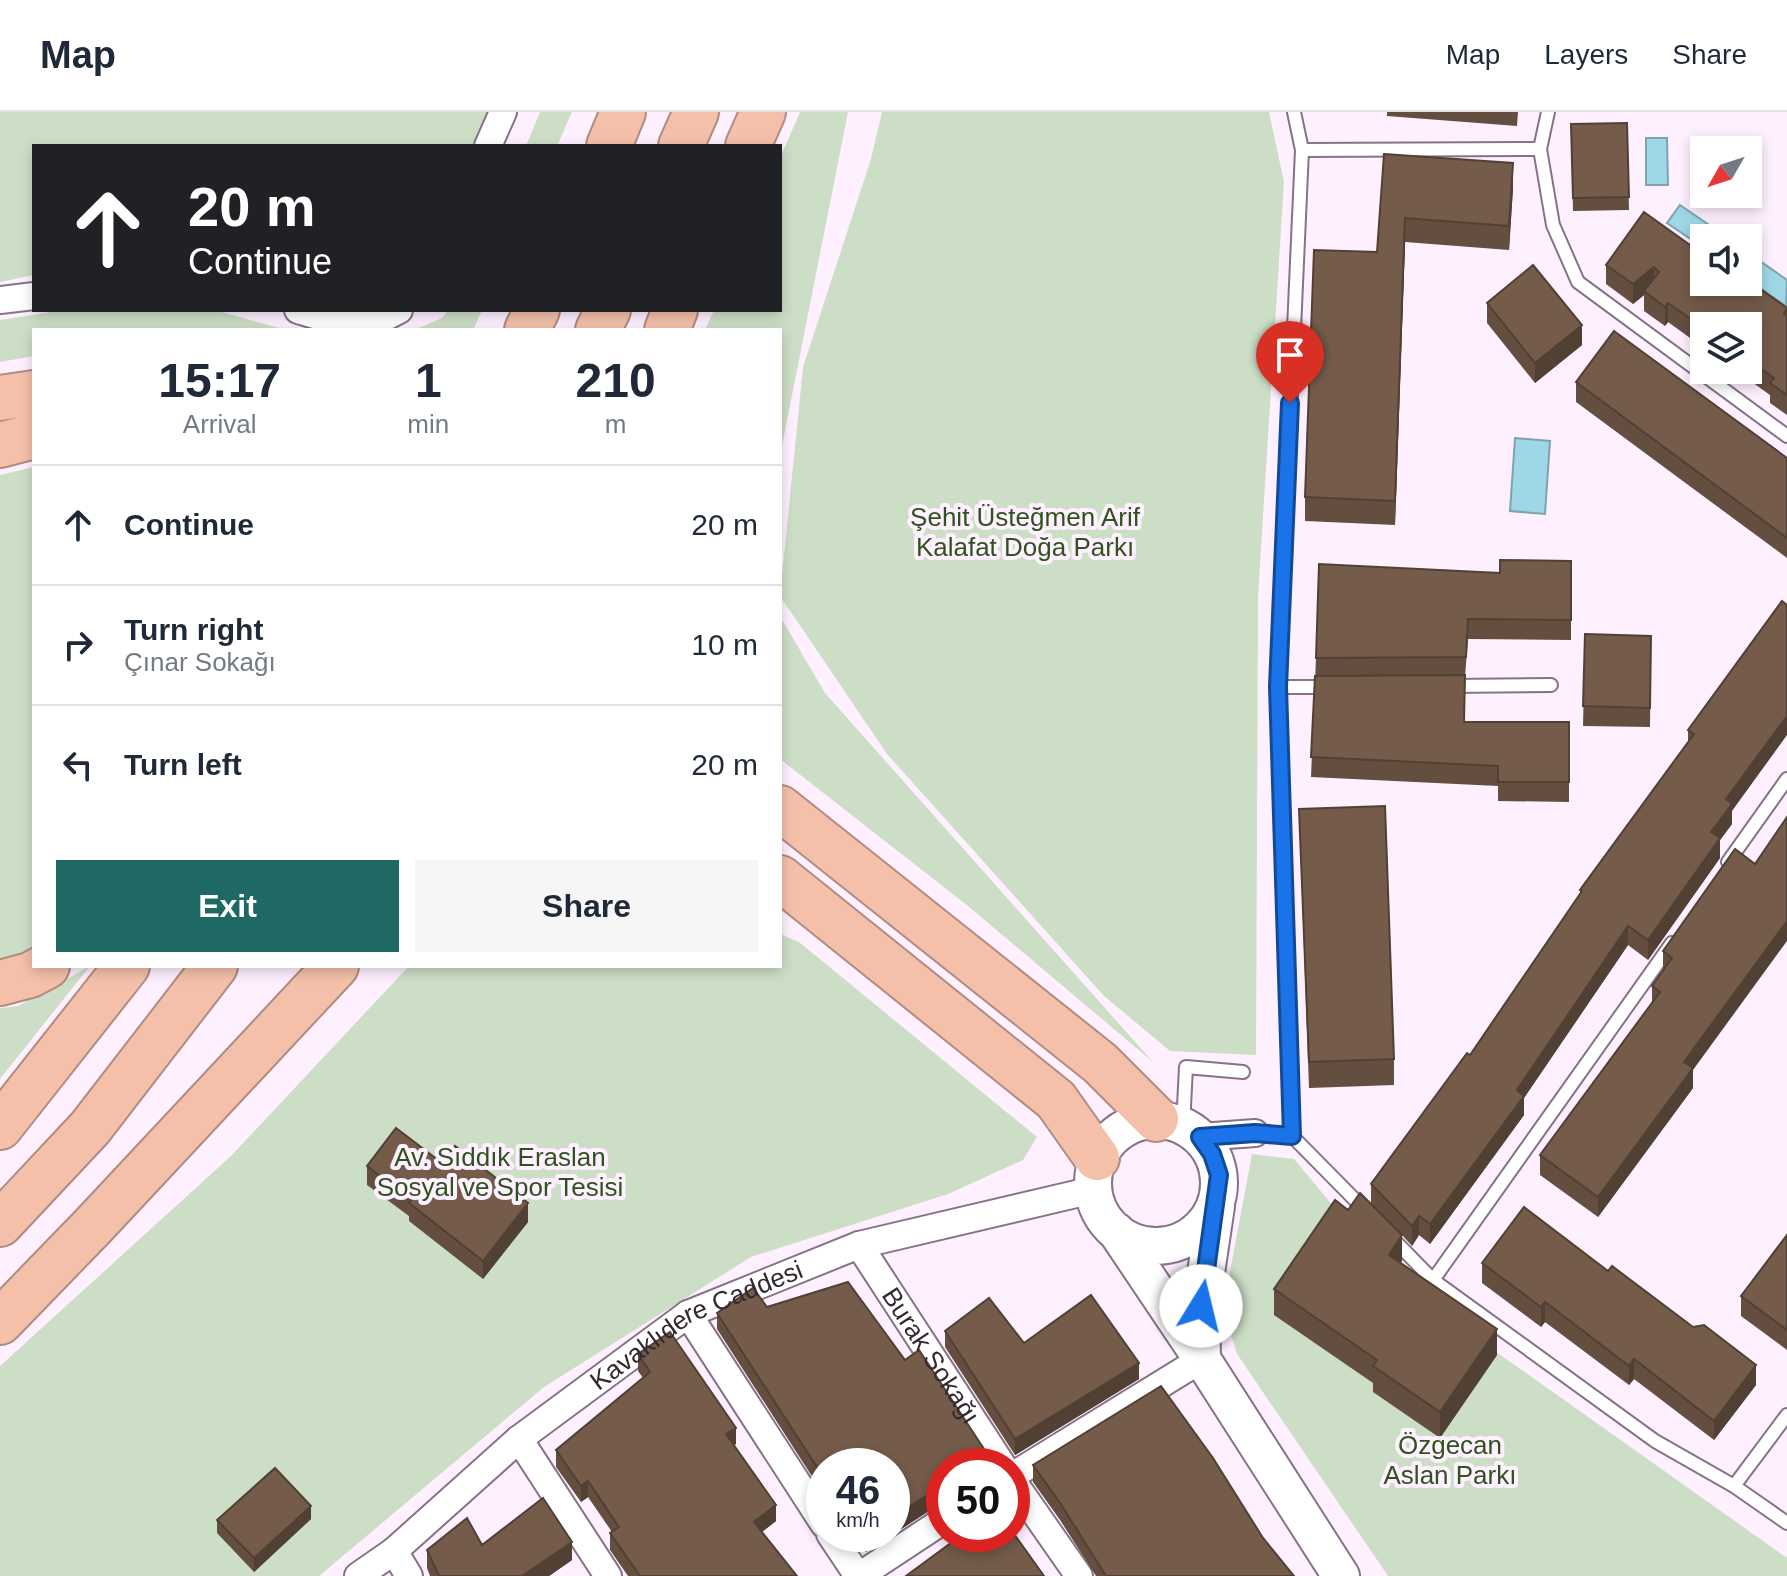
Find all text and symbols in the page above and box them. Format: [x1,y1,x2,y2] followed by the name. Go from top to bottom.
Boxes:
[40,34,116,76] text: Map
[1446,39,1500,70] text: Map
[1544,39,1628,70] text: Layers
[1672,39,1747,70] text: Share
[1690,136,1762,208] north arrow
[1690,136,1762,384] map controls
[188,175,316,238] text: 20 m
[56,176,160,280] icon: ahead
[1690,224,1762,296] button: sound
[188,241,332,282] text: Continue
[1690,312,1762,384] button: layers
[1256,321,1324,403] pin
[1268,333,1312,377] icon: arrive
[158,354,281,407] text: 15:17
[415,354,442,407] text: 1
[576,354,656,407] text: 210
[183,409,257,439] text: Arrival
[407,409,449,439] text: min
[605,409,626,439] text: m
[910,502,1141,562] park label: Şehit Üsteğmen Arif Kalafat Doğa Parkı
[56,503,100,547] icon: ahead
[124,508,254,541] text: Continue
[691,508,758,541] text: 20 m
[124,613,263,646] text: Turn right
[56,623,100,667] icon: right
[691,628,758,661] text: 10 m
[124,647,276,677] text: Çınar Sokağı
[56,743,100,787] icon: left
[124,748,242,781] text: Turn left
[691,748,758,781] text: 20 m
[56,860,399,952] button: Exit
[415,860,758,952] button: Share
[377,1142,623,1202] park label: Av. Sıddık Eraslan Sosyal ve Spor Tesisi
[584,1254,807,1396] street label: Kavaklıdere Caddesi
[1159,1264,1243,1348] position arrow
[876,1282,986,1429] street label: Burak Sokağı
[1384,1430,1516,1490] park label: Özgecan Aslan Parkı
[926,1448,1030,1552] speed limit sign: 50
[836,1468,880,1512] text: 46
[836,1509,880,1531] text: km/h

